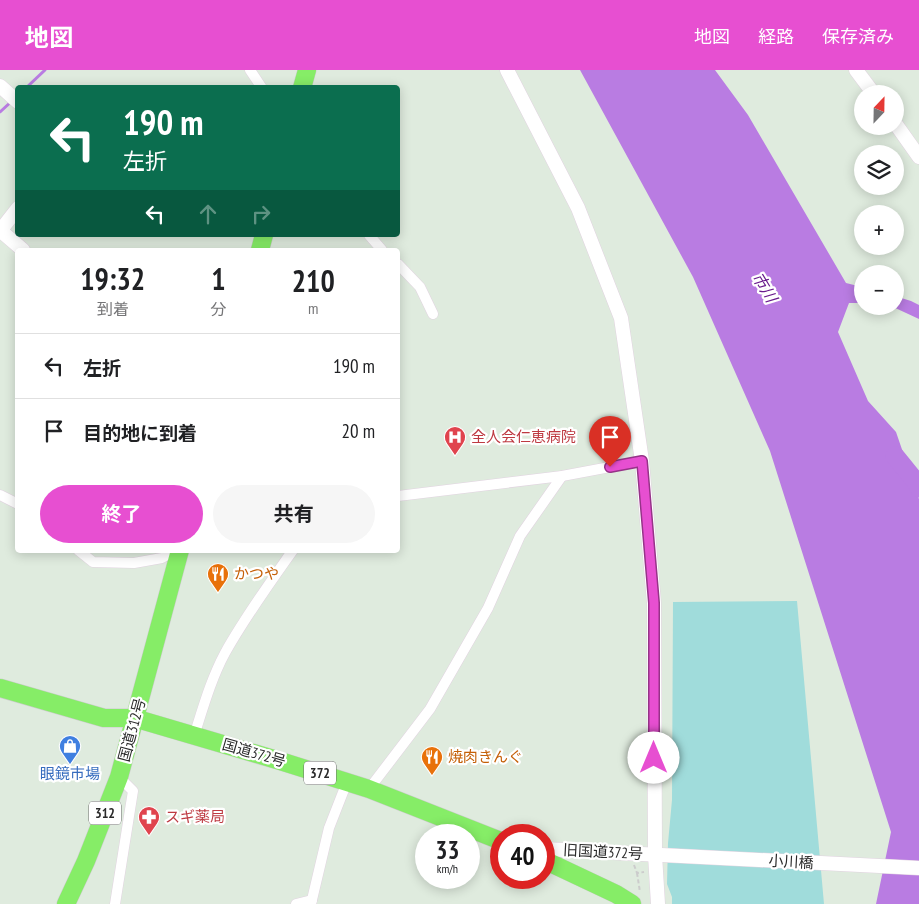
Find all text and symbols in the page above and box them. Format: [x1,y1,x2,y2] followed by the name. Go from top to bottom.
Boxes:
[25,22,73,53] text: 地図
[694,25,730,48] text: 地図
[758,25,794,48] text: 経路
[822,25,894,48] text: 保存済み
[854,85,904,135] north arrow
[854,85,904,315] map controls
[123,99,204,145] text: 190 m
[40,105,105,170] icon: left
[854,145,904,195] button: layers
[123,147,167,175] text: 左折
[141,200,169,228] icon: left
[194,200,222,228] icon: ahead
[247,200,275,228] icon: right
[854,205,904,255] button: +
[80,259,145,298] text: 19:32
[211,259,226,298] text: 1
[292,261,335,300] text: 210
[854,265,904,315] button: −
[748,268,783,308] water label: 市川
[308,298,318,318] text: m
[97,299,129,319] text: 到着
[210,299,226,319] text: 分
[40,352,68,380] icon: left
[333,354,375,378] text: 190 m
[83,356,121,380] text: 左折
[589,416,631,467] pin
[40,417,68,445] icon: arrive
[342,419,375,443] text: 20 m
[83,421,197,445] text: 目的地に到着
[596,423,624,451] icon: arrive
[443,425,467,456] hospital icon: 全人会仁恵病院
[471,427,576,446] place label: 全人会仁恵病院
[40,485,203,543] button: 終了
[213,485,375,543] button: 共有
[206,562,230,593] restaurant icon: かつや
[234,564,279,583] place label: かつや
[114,696,149,764] street label: 国道312号
[627,731,679,783] position arrow
[58,734,82,765] shop icon: 眼鏡市場
[220,734,288,771] street label: 国道372号
[420,745,444,776] restaurant icon: 焼肉きんぐ
[448,747,523,766] place label: 焼肉きんぐ
[304,761,336,784] road number: 372
[40,764,100,783] place label: 眼鏡市場
[89,801,121,824] road number: 312
[137,805,161,836] pharmacy icon: スギ薬局
[165,807,225,826] place label: スギ薬局
[490,824,555,889] speed limit sign: 40
[436,834,459,866] text: 33
[562,840,644,863] street label: 旧国道372号
[768,851,814,872] street label: 小川橋
[437,861,458,876] text: km/h

